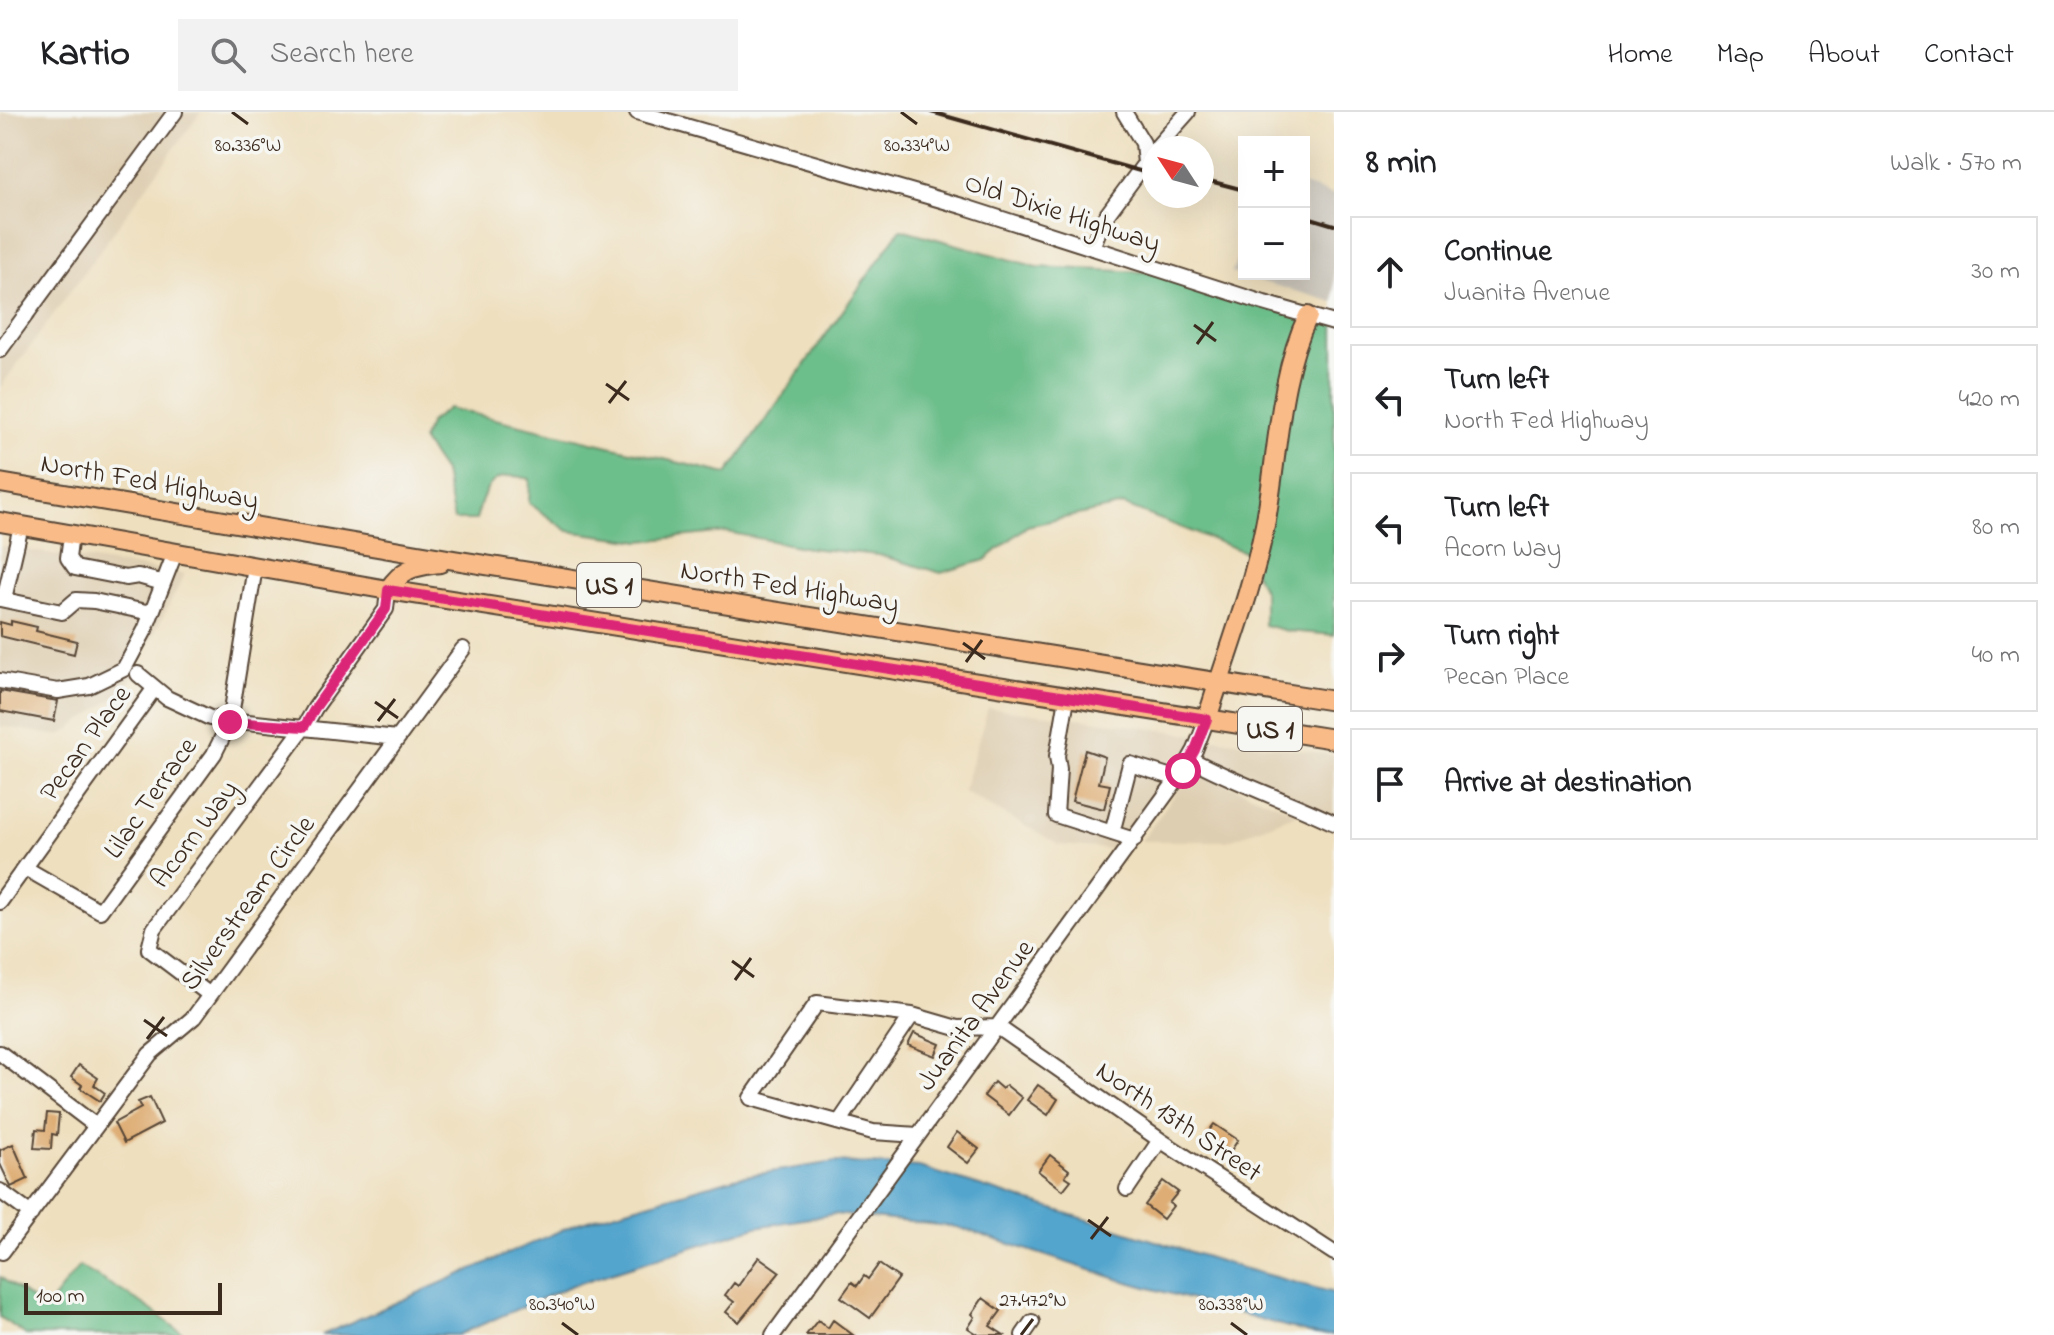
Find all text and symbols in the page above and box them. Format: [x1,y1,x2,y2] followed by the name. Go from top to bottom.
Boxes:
[178,19,738,91] search box
[40,27,130,83] text: Kartio
[206,33,250,77] icon: search
[270,33,414,77] text: Search here
[1607,35,1673,76] text: Home
[1717,35,1764,76] text: Map
[1808,35,1880,76] text: About
[1924,35,2014,76] text: Contact
[215,132,281,161] text: 80.336°W
[884,132,950,161] text: 80.334°W
[1142,136,1214,208] north arrow
[1238,136,1310,280] map controls
[1238,136,1310,208] button: +
[1366,139,1437,189] text: 8 min
[1890,145,2022,183] text: Walk · 570 m
[959,163,1165,265] street label: Old Dixie Highway
[1238,208,1310,280] button: −
[1444,231,1552,275] text: Continue
[1368,250,1412,294] icon: ahead
[1971,253,2020,291] text: 30 m
[1444,275,1610,313] text: Juanita Avenue
[1444,359,1549,403] text: Turn left
[1368,378,1412,422] icon: left
[1958,381,2020,419] text: 420 m
[1444,403,1649,441] text: North Fed Highway
[37,444,261,523] street label: North Fed Highway
[1444,487,1549,531] text: Turn left
[1368,506,1412,550] icon: left
[1972,509,2020,547] text: 80 m
[1444,531,1561,569] text: Acorn Way
[677,551,902,626] street label: North Fed Highway
[577,563,641,607] road number: US 1
[1444,615,1559,659] text: Turn right
[1368,634,1412,678] icon: right
[1971,637,2020,675] text: 40 m
[1444,659,1569,697] text: Pecan Place
[31,677,143,811] street label: Pecan Place
[212,704,248,740] route end
[1238,707,1302,751] road number: US 1
[95,729,209,868] street label: Lilac Terrace
[1165,753,1201,789] route start
[1368,762,1412,806] icon: arrive
[1444,762,1692,806] text: Arrive at destination
[141,772,250,898] street label: Acorn Way
[171,807,327,1000] street label: Silverstream Circle
[908,931,1046,1100] street label: Juanita Avenue
[1087,1052,1269,1194] street label: North 13th Street
[24,1279,222,1315] scale bar
[36,1281,85,1313] text: 100 m
[999,1287,1067,1316] text: 27.472°N
[529,1291,595,1320] text: 80.340°W
[1198,1291,1264,1320] text: 80.338°W

